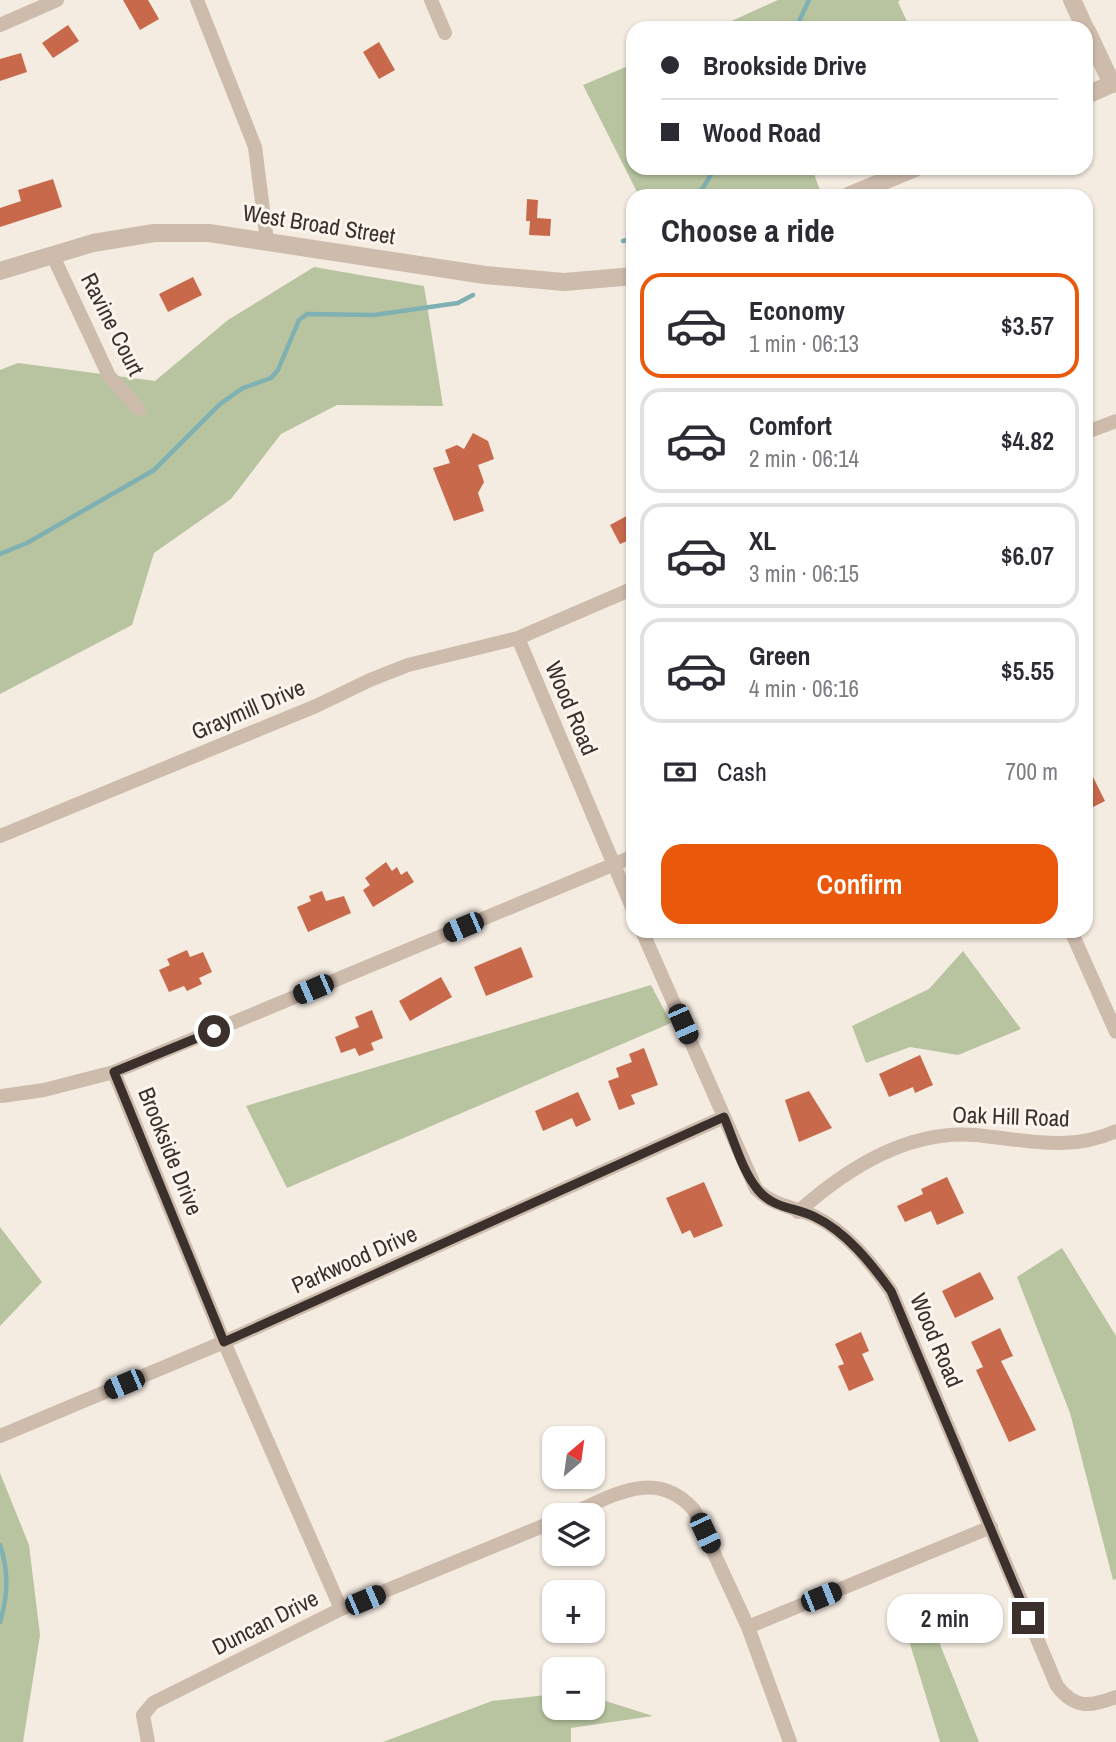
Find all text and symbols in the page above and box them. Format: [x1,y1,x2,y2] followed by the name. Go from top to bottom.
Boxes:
[703,48,867,83] text: Brookside Drive
[703,115,821,150] text: Wood Road
[241,197,397,251] street label: West Broad Street
[661,209,835,252] text: Choose a ride
[74,267,152,381] street label: Ravine Court
[749,293,845,328] text: Economy
[665,294,728,357] icon: car
[1001,308,1054,343] text: $3.57
[749,328,859,359] text: 1 min · 06:13
[749,408,832,443] text: Comfort
[665,409,728,472] icon: car
[1001,423,1054,458] text: $4.82
[749,443,859,474] text: 2 min · 06:14
[749,523,776,558] text: XL
[665,524,728,587] icon: car
[1001,538,1054,573] text: $6.07
[749,558,859,589] text: 3 min · 06:15
[749,638,811,673] text: Green
[665,639,728,702] icon: car
[1001,653,1054,688] text: $5.55
[538,656,606,760] street label: Wood Road
[186,671,310,747] street label: Graymill Drive
[749,673,859,704] text: 4 min · 06:16
[661,753,699,791] icon: cash
[717,754,767,789] text: Cash
[1006,756,1058,787] text: 700 m
[661,844,1058,924] button: Confirm
[440,909,487,945] car
[290,971,337,1007] car
[665,1001,702,1047] car
[198,1015,230,1047] route start
[131,1083,211,1219] street label: Brookside Drive
[952,1098,1070,1134] street label: Oak Hill Road
[286,1218,422,1300] street label: Parkwood Drive
[903,1288,971,1392] street label: Wood Road
[101,1366,148,1402] car
[542,1426,606,1489] north arrow
[542,1426,605,1720] map controls
[542,1503,605,1566] button: layers
[687,1510,724,1556] car
[798,1579,845,1615] car
[542,1580,605,1643] button: +
[207,1582,323,1662] street label: Duncan Drive
[342,1582,389,1618] car
[888,1594,1004,1642] callout: 2 min
[1012,1602,1044,1634] route end
[921,1603,969,1634] text: 2 min
[542,1657,605,1720] button: −

